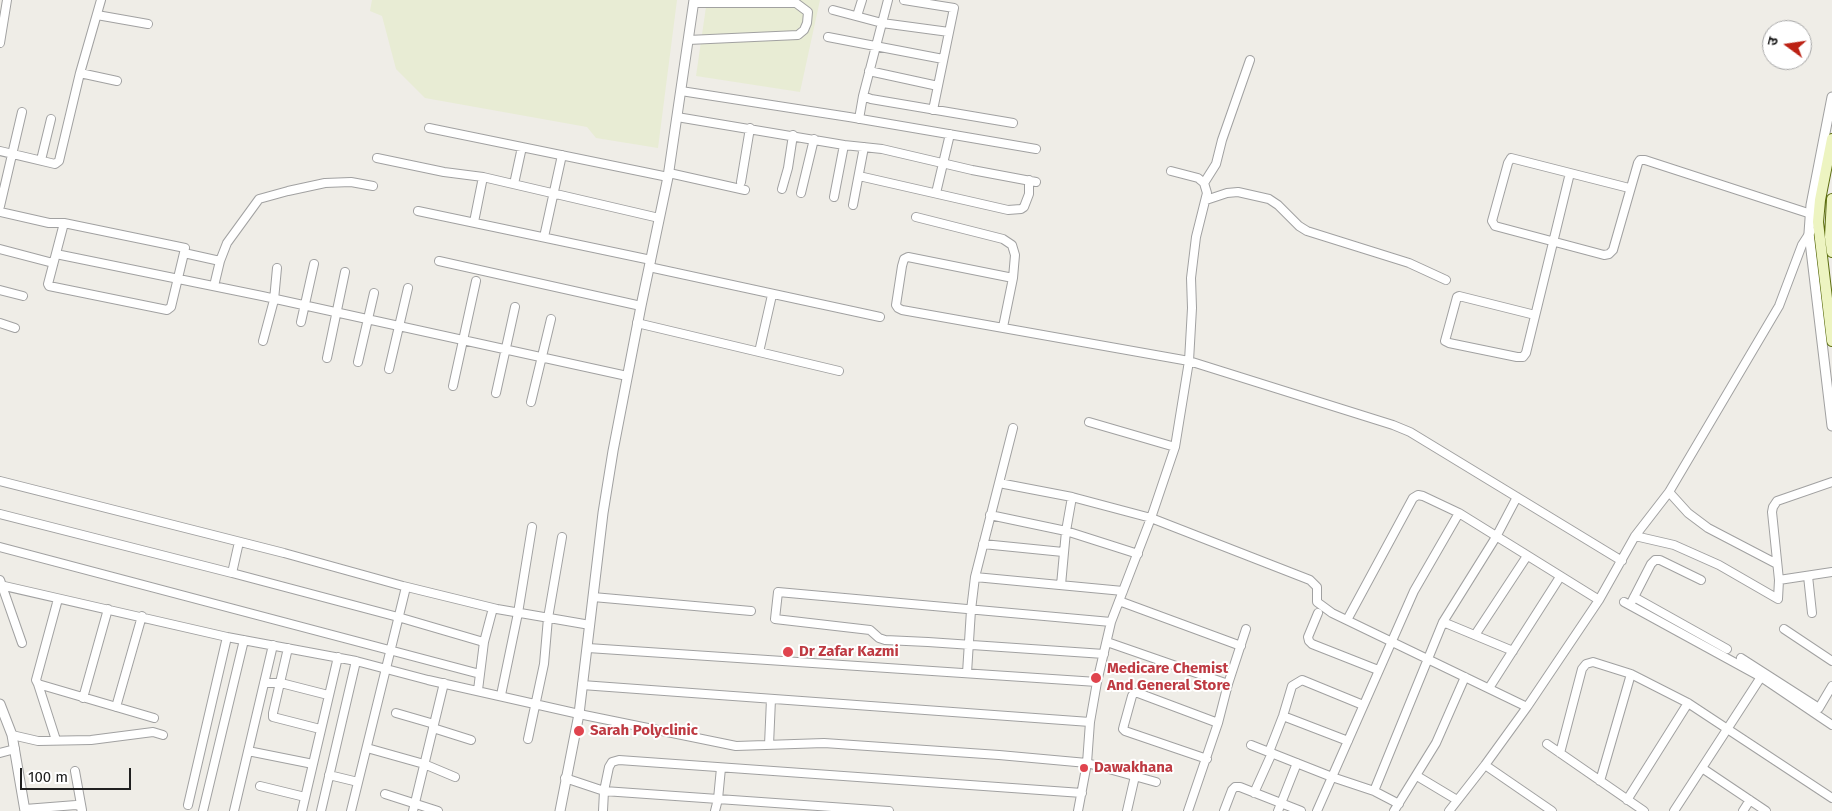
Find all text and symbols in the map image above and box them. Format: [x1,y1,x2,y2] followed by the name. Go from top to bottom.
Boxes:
[1762,20,1812,70] north arrow
[1764,35,1782,48] text: उ
[799,643,899,661] place label: Dr Zafar Kazmi
[781,645,795,659] marker: Dr Zafar Kazmi
[1107,660,1230,695] place label: Medicare Chemist And General Store
[1089,671,1103,685] marker: Medicare Chemist And General Store
[590,722,698,740] place label: Sarah Polyclinic
[572,724,586,738] marker: Sarah Polyclinic
[22,758,134,790] scale bar
[1094,759,1173,777] place label: Dawakhana
[1078,762,1090,774] marker: Dawakhana
[28,768,68,786] text: 100 m

